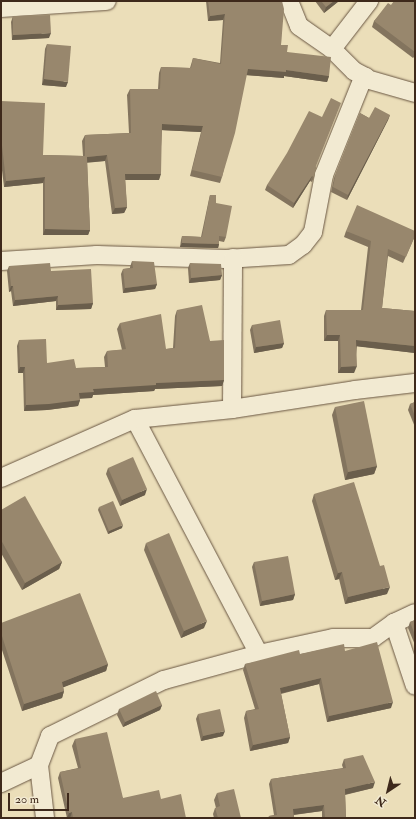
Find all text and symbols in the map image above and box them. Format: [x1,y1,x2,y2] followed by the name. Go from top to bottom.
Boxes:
[368,771,408,811] north arrow
[10,785,71,811] scale bar
[15,792,39,807] text: 20 m
[373,793,389,809] text: N

